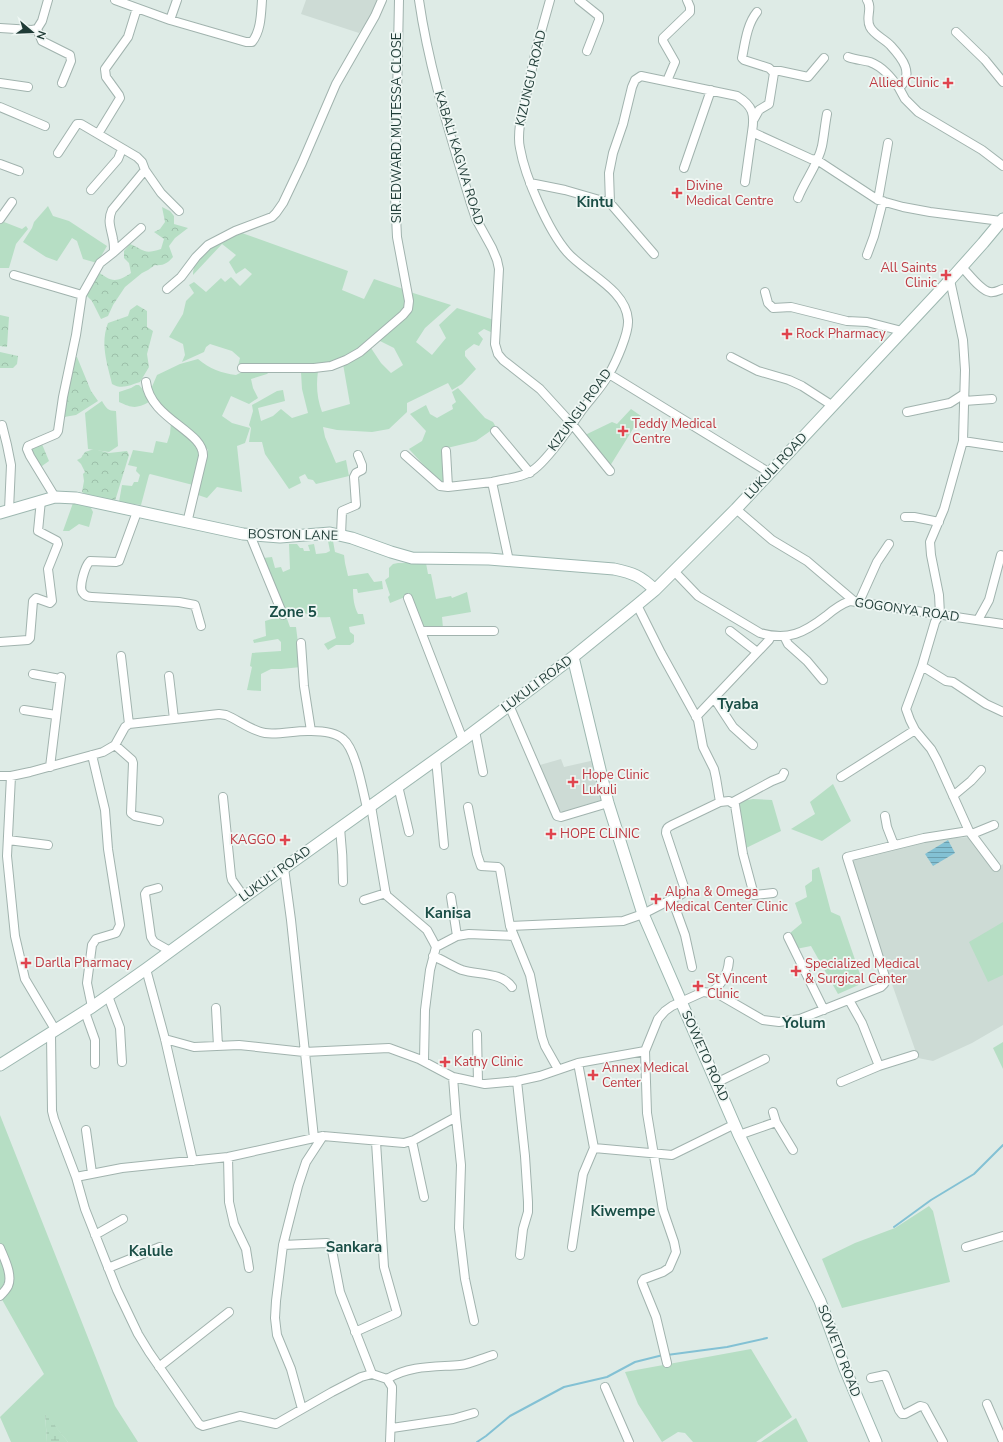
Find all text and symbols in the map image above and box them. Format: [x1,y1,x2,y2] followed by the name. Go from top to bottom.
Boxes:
[12,12,52,52] north arrow
[511,28,551,128] street label: KIZUNGU ROAD
[33,29,49,41] text: N
[388,33,406,223] street label: SIR EDWARD MUTESSA CLOSE
[869,74,939,92] place label: Allied Clinic
[942,77,954,89] marker: Allied Clinic
[430,89,488,227] street label: KABALI KAGWA ROAD
[686,177,773,210] place label: Divine Medical Centre
[671,187,683,199] marker: Divine Medical Centre
[576,192,614,212] district label: Kintu
[880,259,937,292] place label: All Saints Clinic
[940,269,952,281] marker: All Saints Clinic
[796,325,886,343] place label: Rock Pharmacy
[781,328,793,340] marker: Rock Pharmacy
[544,365,616,455] street label: KIZUNGU ROAD
[632,415,716,448] place label: Teddy Medical Centre
[617,425,629,437] marker: Teddy Medical Centre
[740,429,812,503] street label: LUKULI ROAD
[248,525,338,545] street label: BOSTON LANE
[853,594,961,626] street label: GOGONYA ROAD
[269,602,317,622] district label: Zone 5
[498,651,576,717] street label: LUKULI ROAD
[717,694,759,714] district label: Tyaba
[582,766,649,799] place label: Hope Clinic Lukuli
[567,776,579,788] marker: Hope Clinic Lukuli
[560,825,640,843] place label: HOPE CLINIC
[545,828,557,840] marker: HOPE CLINIC
[230,831,276,849] place label: KAGGO
[279,834,291,846] marker: KAGGO
[235,842,315,906] street label: LUKULI ROAD
[665,883,788,916] place label: Alpha & Omega Medical Center Clinic
[650,893,662,905] marker: Alpha & Omega Medical Center Clinic
[425,903,471,923] district label: Kanisa
[35,954,132,972] place label: Darlla Pharmacy
[805,955,919,988] place label: Specialized Medical & Surgical Center
[20,957,32,969] marker: Darlla Pharmacy
[790,965,802,977] marker: Specialized Medical & Surgical Center
[707,970,767,1003] place label: St Vincent Clinic
[692,980,704,992] marker: St Vincent Clinic
[677,1008,733,1104] street label: SOWETO ROAD
[781,1013,826,1033] district label: Yolum
[454,1053,523,1071] place label: Kathy Clinic
[439,1056,451,1068] marker: Kathy Clinic
[602,1059,689,1092] place label: Annex Medical Center
[587,1069,599,1081] marker: Annex Medical Center
[591,1201,655,1221] district label: Kiwempe
[326,1237,382,1257] district label: Sankara
[129,1241,173,1261] district label: Kalule
[813,1302,865,1400] street label: SOWETO ROAD

